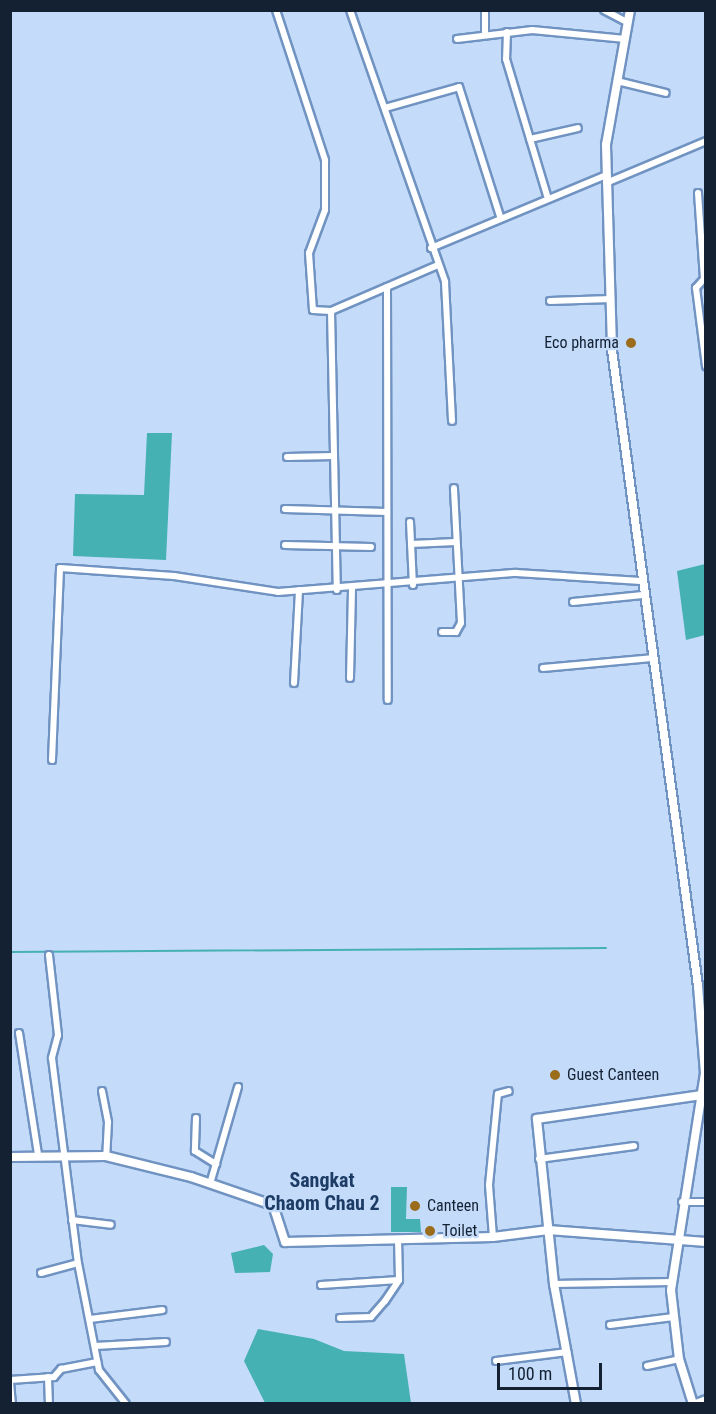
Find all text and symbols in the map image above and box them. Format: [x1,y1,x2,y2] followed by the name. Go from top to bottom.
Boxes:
[544,333,619,353] place label: Eco pharma
[624,336,638,350] marker: Eco pharma
[567,1065,659,1085] place label: Guest Canteen
[548,1068,562,1082] marker: Guest Canteen
[264,1169,380,1216] district label: Sangkat Chaom Chau 2
[427,1196,479,1216] place label: Canteen
[408,1199,422,1213] marker: Canteen
[442,1221,477,1241] place label: Toilet
[423,1224,437,1238] marker: Toilet
[500,1351,605,1389] scale bar
[508,1363,552,1384] text: 100 m

